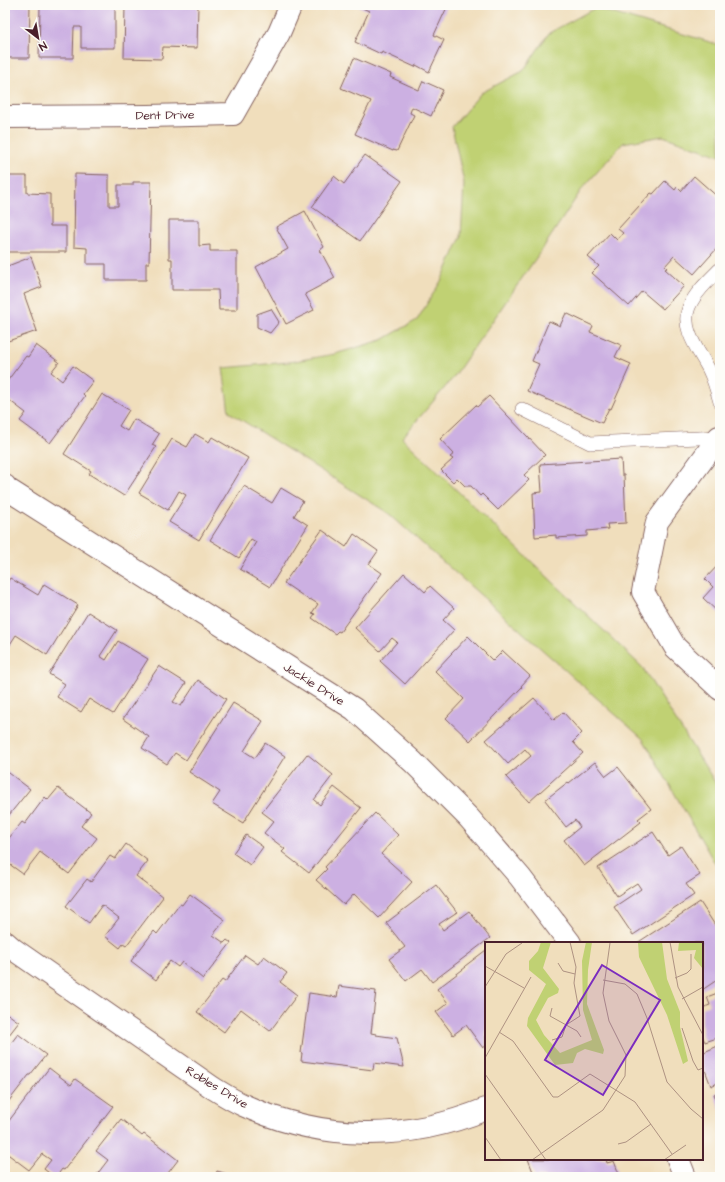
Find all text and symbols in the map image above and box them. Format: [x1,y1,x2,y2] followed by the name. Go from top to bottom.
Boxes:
[18,18,58,58] north arrow
[36,38,50,54] text: N
[135,106,195,125] street label: Dent Drive
[280,659,348,710] street label: Jackie Drive
[485,942,703,1160] inset map
[182,1062,252,1113] street label: Robles Drive

